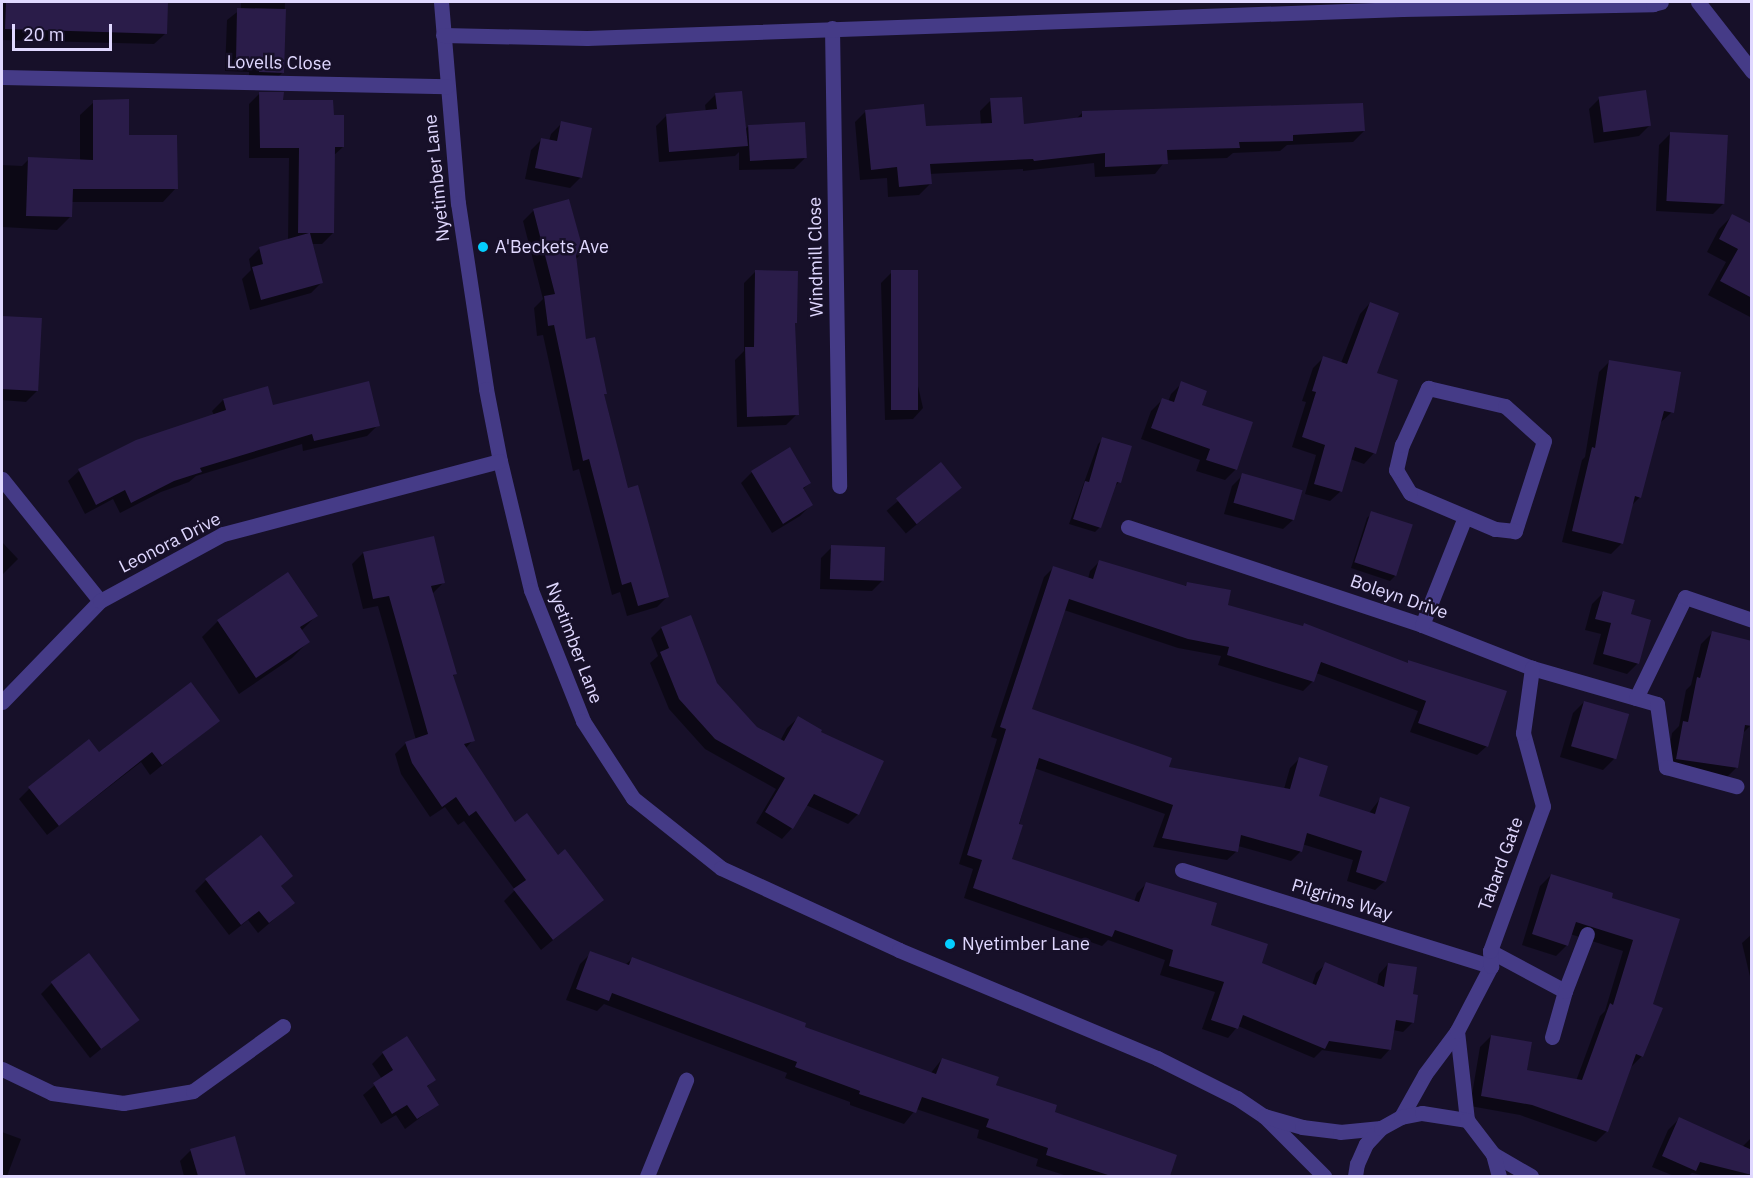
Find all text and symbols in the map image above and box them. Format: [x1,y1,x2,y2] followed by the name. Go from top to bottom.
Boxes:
[15,12,116,50] scale bar
[23,23,65,46] text: 20 m
[226,51,332,75] street label: Lovells Close
[420,113,454,243] street label: Nyetimber Lane
[804,197,828,317] street label: Windmill Close
[495,236,609,258] place label: A'Beckets Ave
[476,240,490,254] marker: A'Beckets Ave
[116,508,224,578] street label: Leonora Drive
[1347,570,1451,624] street label: Boleyn Drive
[541,579,607,707] street label: Nyetimber Lane
[1474,814,1528,914] street label: Tabard Gate
[1289,874,1395,926] street label: Pilgrims Way
[962,933,1090,955] place label: Nyetimber Lane
[943,937,957,951] marker: Nyetimber Lane

